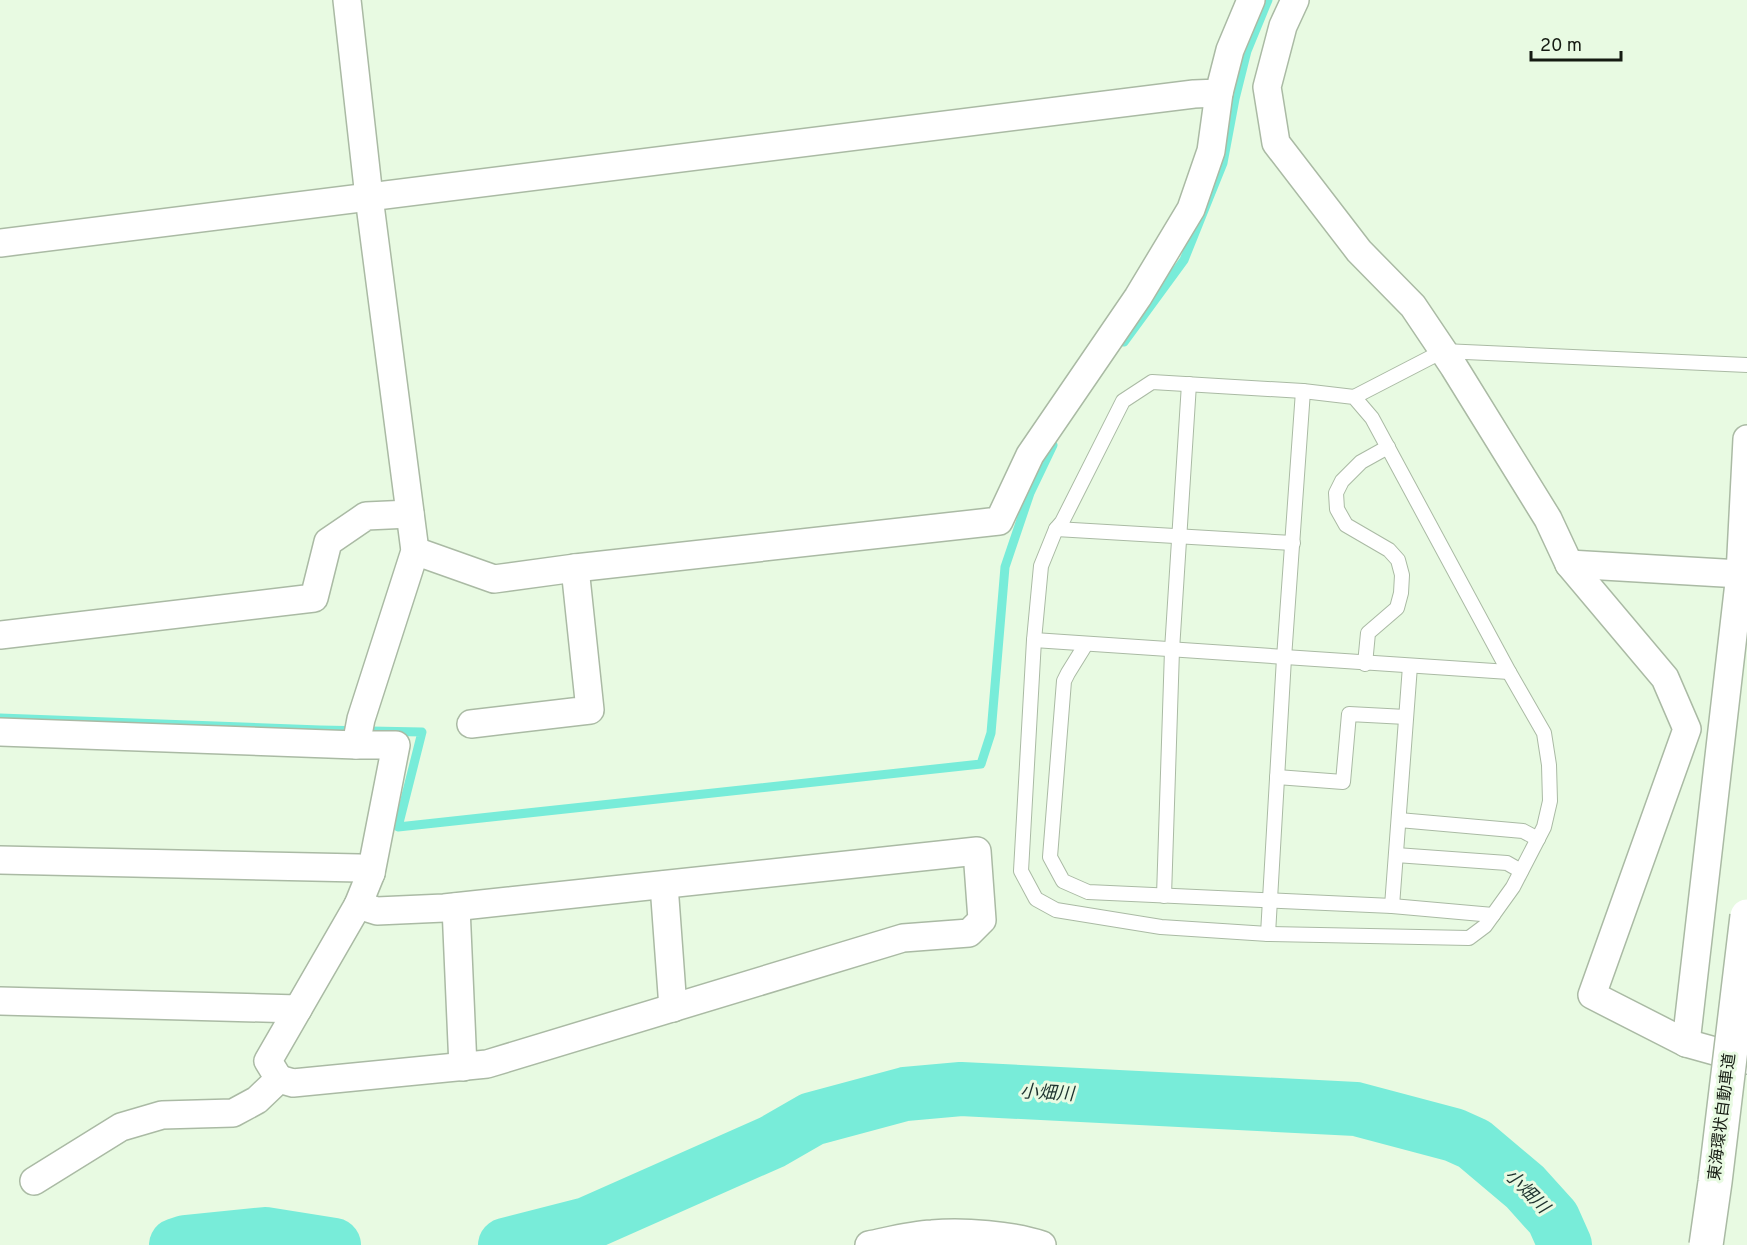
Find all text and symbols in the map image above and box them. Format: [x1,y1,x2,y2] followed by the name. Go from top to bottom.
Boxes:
[1531,24,1621,62] scale bar
[1540,35,1582,58] text: 20 m
[1705,1052,1741,1182] street label: 東海環状自動車道
[1019,1081,1077,1107] water label: 小畑川
[1499,1165,1555,1221] water label: 小畑川

